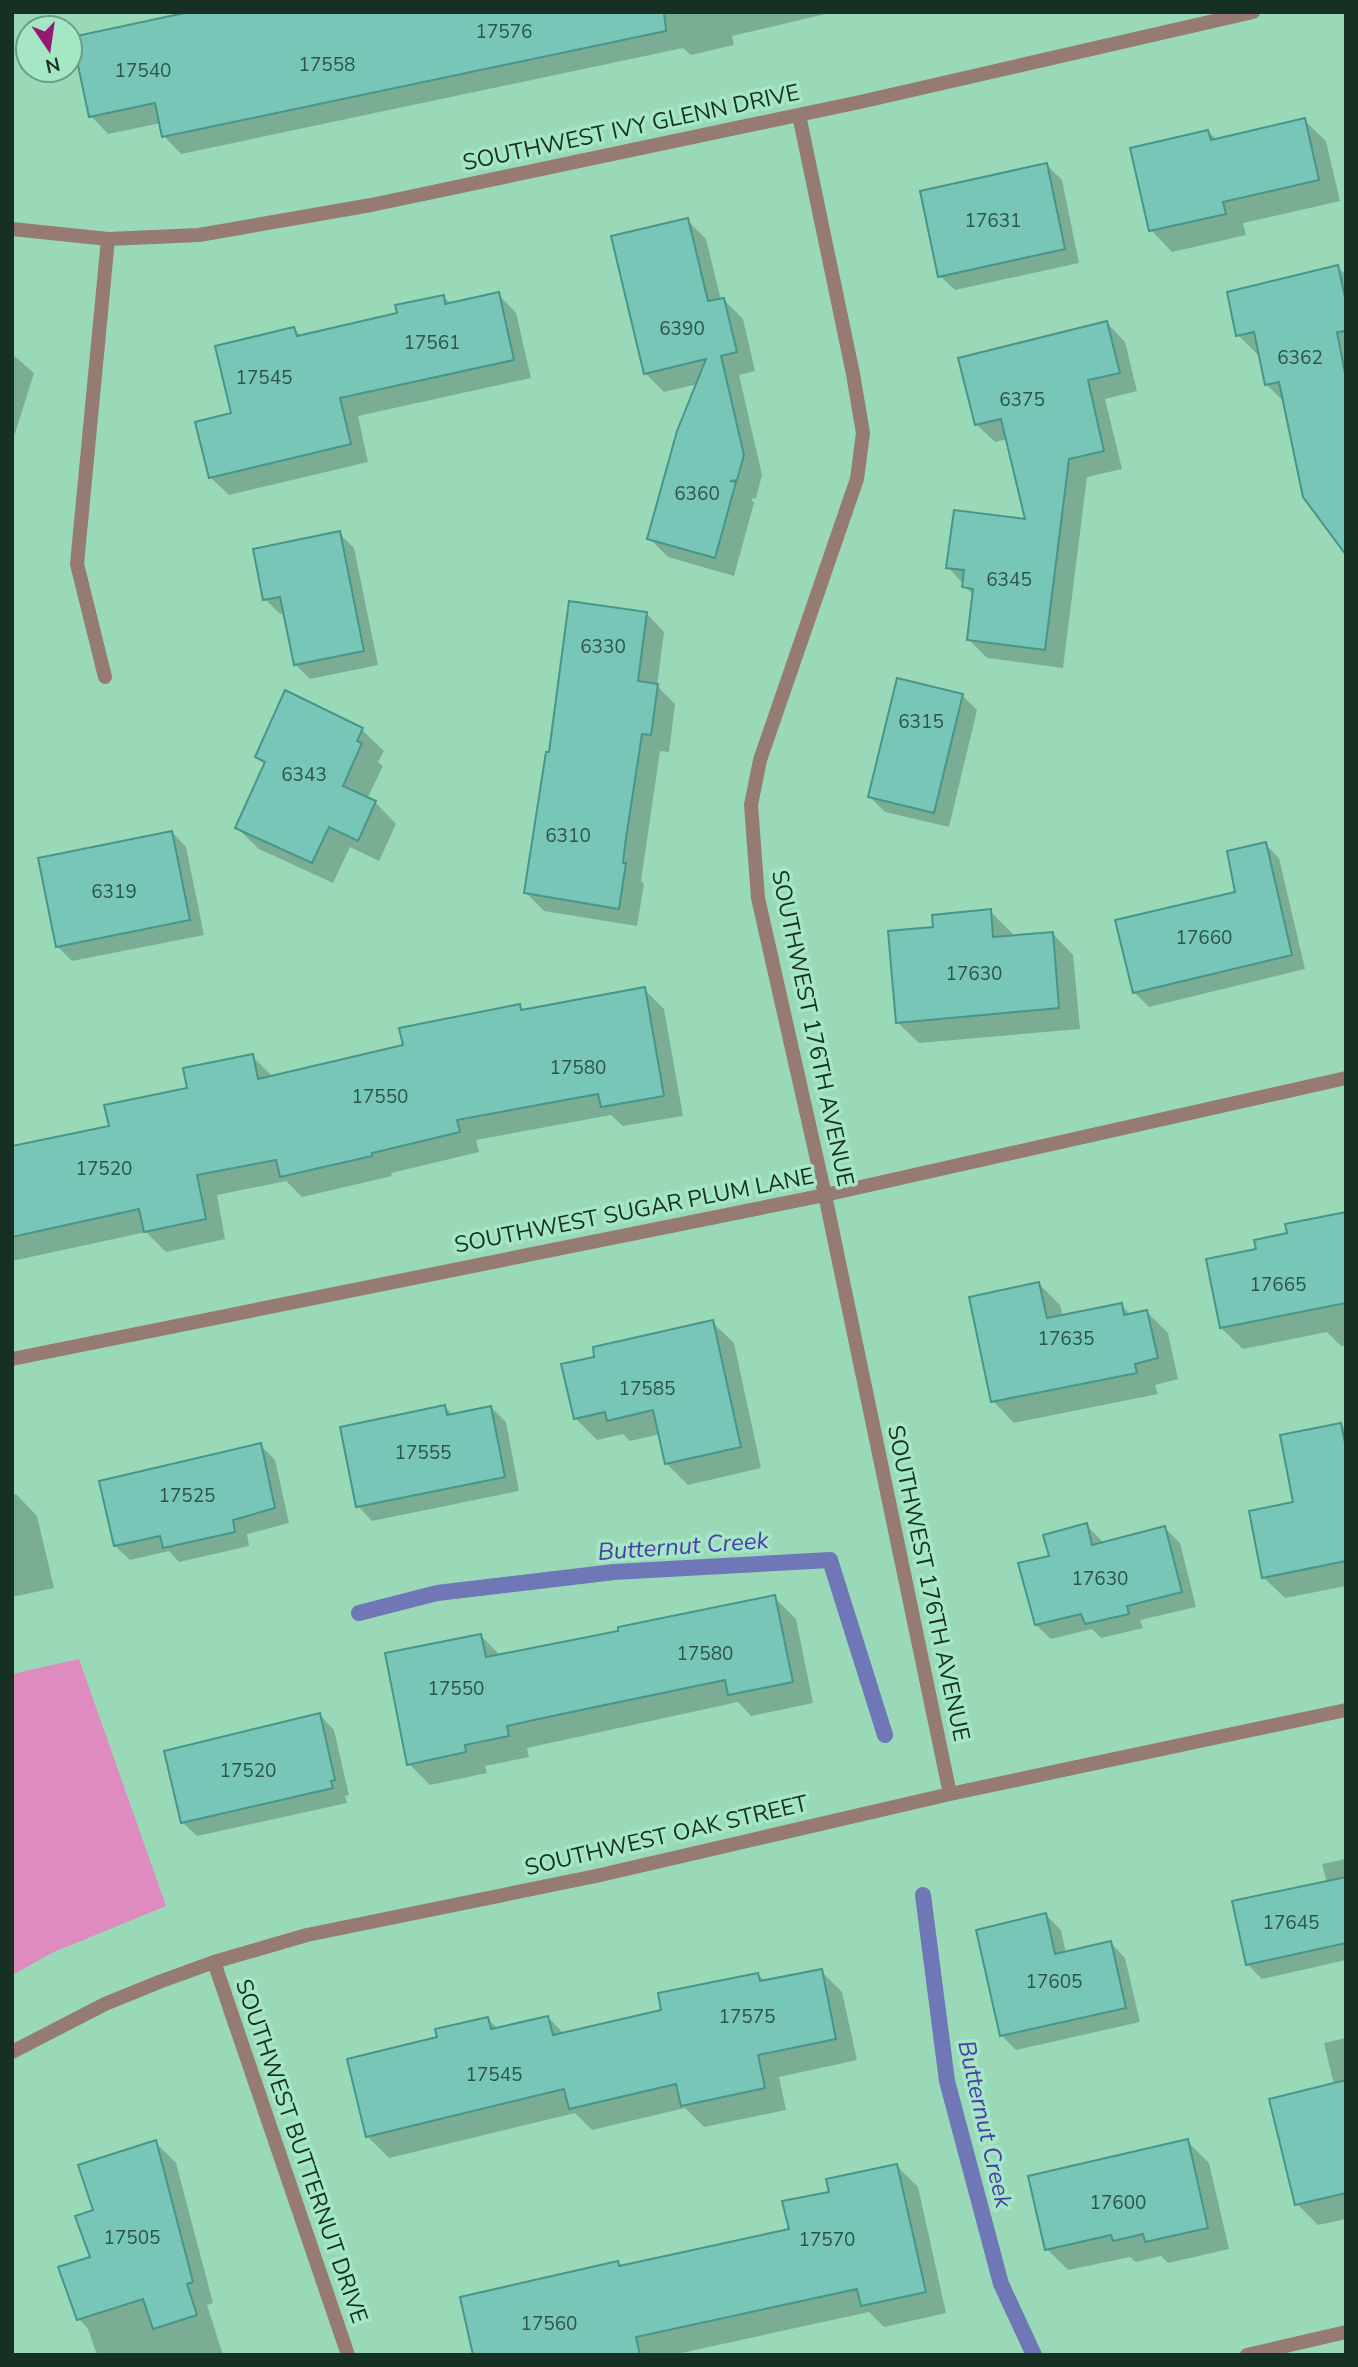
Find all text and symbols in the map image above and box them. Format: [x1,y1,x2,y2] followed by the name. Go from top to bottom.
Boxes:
[14,14,84,84] north arrow
[475,19,533,45] house number: 17576
[43,50,62,79] text: N
[298,52,356,78] house number: 17558
[114,58,172,84] house number: 17540
[460,77,802,178] street label: SOUTHWEST IVY GLENN DRIVE
[964,208,1022,234] house number: 17631
[659,316,705,342] house number: 6390
[403,330,461,356] house number: 17561
[1277,345,1323,371] house number: 6362
[235,365,293,391] house number: 17545
[999,387,1045,413] house number: 6375
[674,481,720,507] house number: 6360
[986,567,1032,593] house number: 6345
[580,634,626,660] house number: 6330
[898,709,944,735] house number: 6315
[281,762,327,788] house number: 6343
[545,823,591,849] house number: 6310
[764,867,861,1189] street label: SOUTHWEST 176TH AVENUE
[91,879,137,905] house number: 6319
[1175,925,1233,951] house number: 17660
[945,961,1003,987] house number: 17630
[549,1055,607,1081] house number: 17580
[351,1084,409,1110] house number: 17550
[75,1156,133,1182] house number: 17520
[452,1160,816,1261] street label: SOUTHWEST SUGAR PLUM LANE
[1249,1272,1307,1298] house number: 17665
[1037,1326,1095,1352] house number: 17635
[618,1376,676,1402] house number: 17585
[880,1422,977,1744] street label: SOUTHWEST 176TH AVENUE
[394,1440,452,1466] house number: 17555
[158,1483,216,1509] house number: 17525
[596,1524,771,1568] water label: Butternut Creek
[1071,1566,1129,1592] house number: 17630
[676,1641,734,1667] house number: 17580
[427,1676,485,1702] house number: 17550
[219,1758,277,1784] house number: 17520
[521,1788,811,1883] street label: SOUTHWEST OAK STREET
[1262,1910,1320,1936] house number: 17645
[1025,1969,1083,1995] house number: 17605
[228,1975,375,2327] street label: SOUTHWEST BUTTERNUT DRIVE
[718,2004,776,2030] house number: 17575
[950,2037,1020,2212] water label: Butternut Creek
[465,2062,523,2088] house number: 17545
[1089,2190,1147,2216] house number: 17600
[103,2225,161,2251] house number: 17505
[798,2227,856,2253] house number: 17570
[520,2311,578,2337] house number: 17560

